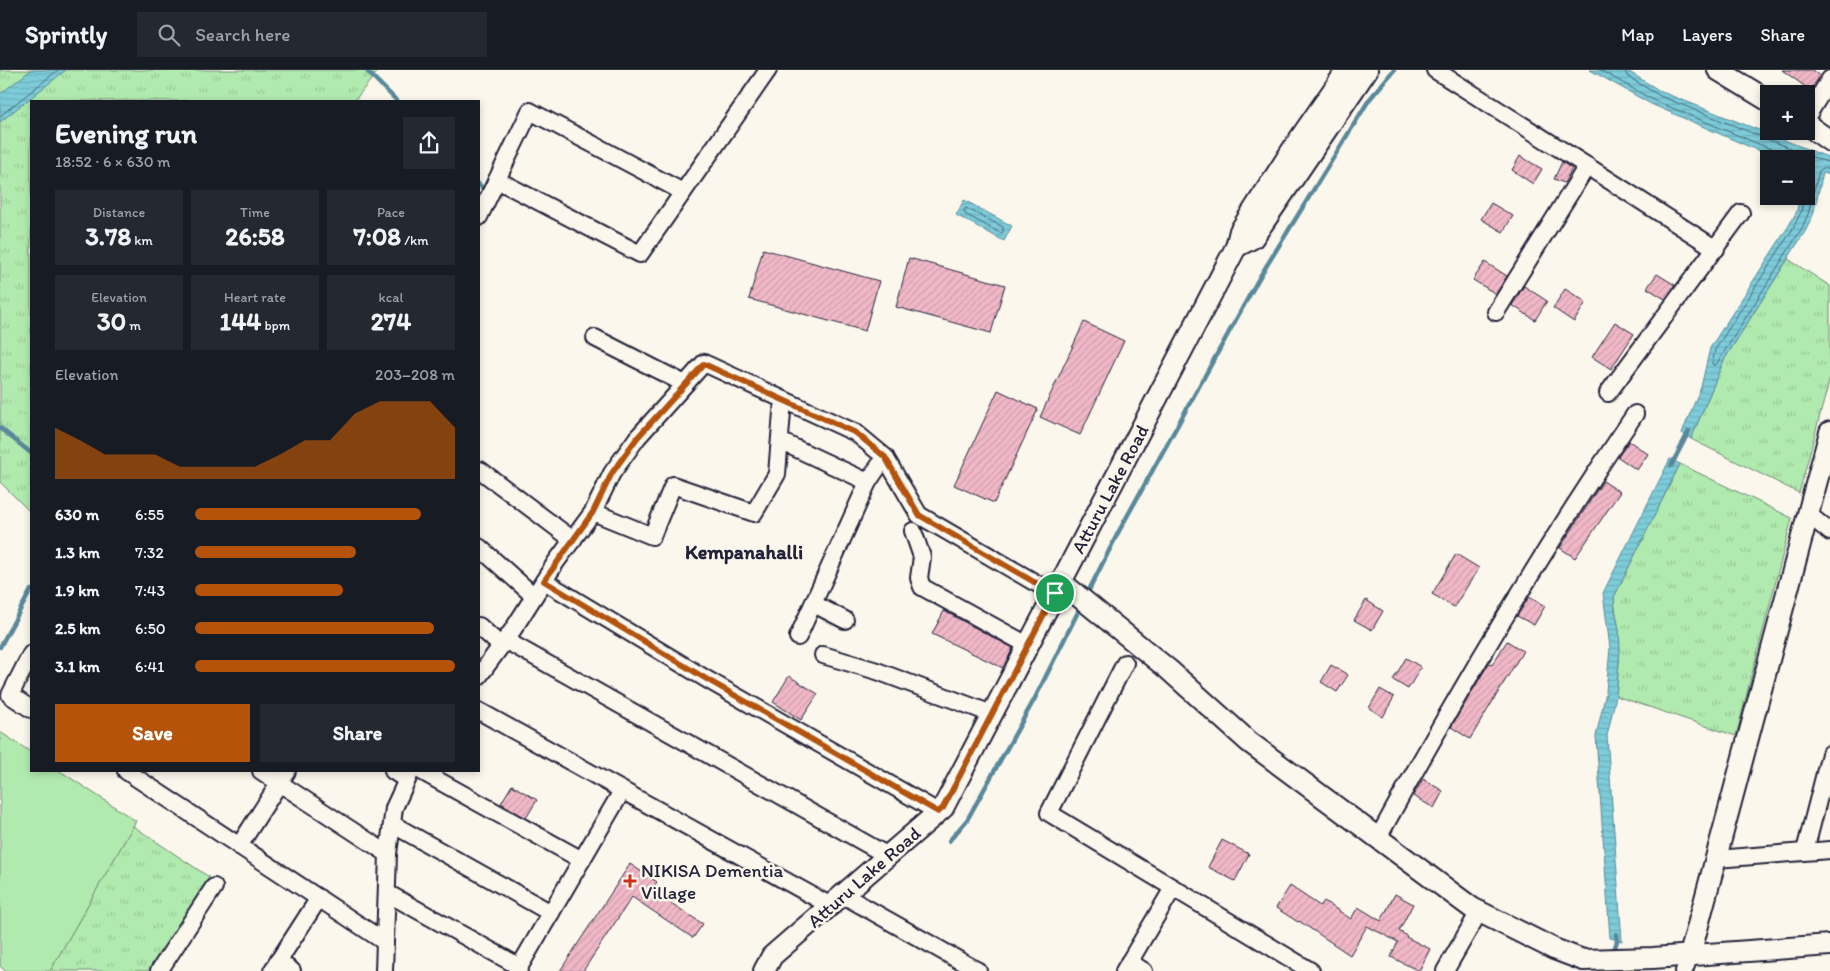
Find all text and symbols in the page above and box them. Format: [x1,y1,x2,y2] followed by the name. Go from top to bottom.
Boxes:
[137,12,487,57] search box
[25,20,107,49] text: Sprintly
[155,21,183,49] icon: search
[195,23,290,46] text: Search here
[1621,24,1654,46] text: Map
[1682,24,1732,46] text: Layers
[1760,24,1805,46] text: Share
[1760,85,1815,205] map controls
[1760,85,1815,140] button: +
[55,116,197,150] text: Evening run
[403,117,455,169] button: share
[1760,150,1815,205] button: −
[55,152,171,171] text: 18:52 · 6 × 630 m
[93,204,145,221] text: Distance
[240,204,270,221] text: Time
[377,204,405,221] text: Pace
[85,221,131,251] text: 3.78
[225,221,285,251] text: 26:58
[353,221,401,251] text: 7:08
[131,232,153,249] text: km
[401,232,429,249] text: /km
[91,289,147,306] text: Elevation
[224,289,286,306] text: Heart rate
[379,289,403,306] text: kcal
[97,306,126,336] text: 30
[220,306,261,336] text: 144
[371,306,411,336] text: 274
[126,317,141,334] text: m
[261,317,290,334] text: bpm
[55,365,119,384] text: Elevation
[375,365,455,384] text: 203–208 m
[1066,420,1154,557] street label: Atturu Lake Road
[55,505,99,524] text: 630 m
[135,505,164,524] text: 6:55
[685,540,803,565] district label: Kempanahalli
[55,543,100,562] text: 1.3 km
[135,543,164,562] text: 7:32
[1034,572,1076,614] pin
[1041,579,1069,607] icon: arrive
[55,581,99,600] text: 1.9 km
[135,581,165,600] text: 7:43
[55,619,101,638] text: 2.5 km
[135,619,166,638] text: 6:50
[55,657,100,676] text: 3.1 km
[135,657,164,676] text: 6:41
[55,704,250,762] button: Save
[260,704,455,762] button: Share
[803,821,926,932] street label: Atturu Lake Road
[641,859,784,904] place label: NIKISA Dementia Village
[623,874,637,888] marker: NIKISA Dementia Village

